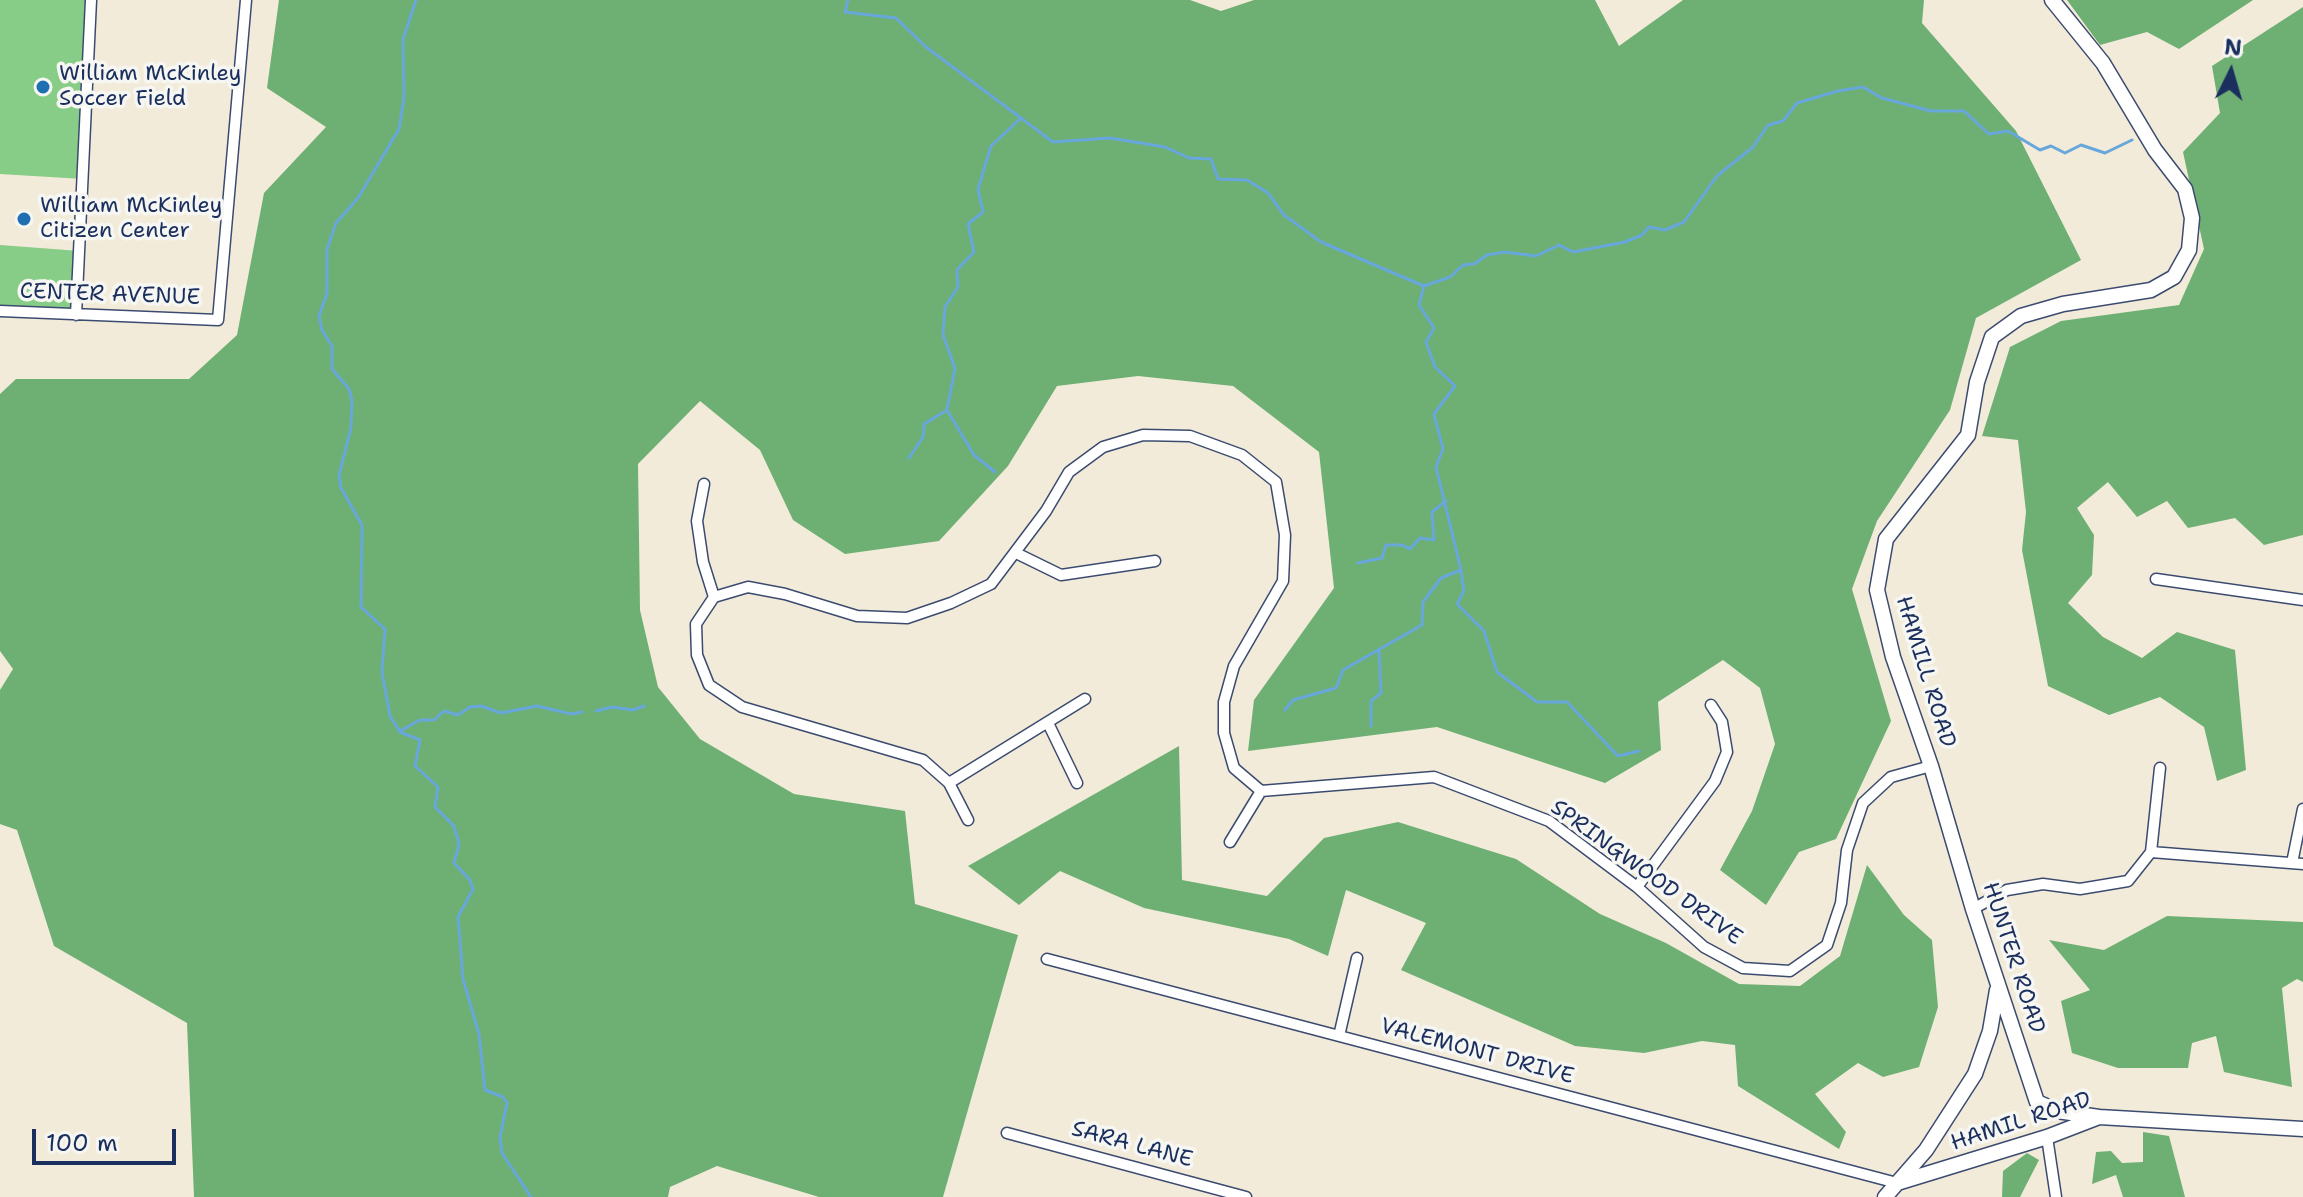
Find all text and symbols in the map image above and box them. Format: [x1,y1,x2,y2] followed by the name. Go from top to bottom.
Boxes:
[2191,32,2271,112] north arrow
[2223,32,2243,63] text: N
[59,61,241,112] place label: William McKinley Soccer Field
[34,78,52,96] marker: William McKinley Soccer Field
[40,193,222,244] place label: William McKinley Citizen Center
[15,210,33,228] marker: William McKinley Citizen Center
[19,279,201,311] street label: CENTER AVENUE
[1889,593,1961,751] street label: HAMILL ROAD
[1545,795,1747,951] street label: SPRINGWOOD DRIVE
[1976,879,2050,1037] street label: HUNTER ROAD
[1377,1013,1577,1091] street label: VALEMONT DRIVE
[1948,1087,2094,1157] street label: HAMIL ROAD
[36,1113,180,1163] scale bar
[1069,1116,1195,1174] street label: SARA LANE
[46,1127,118,1159] text: 100 m

